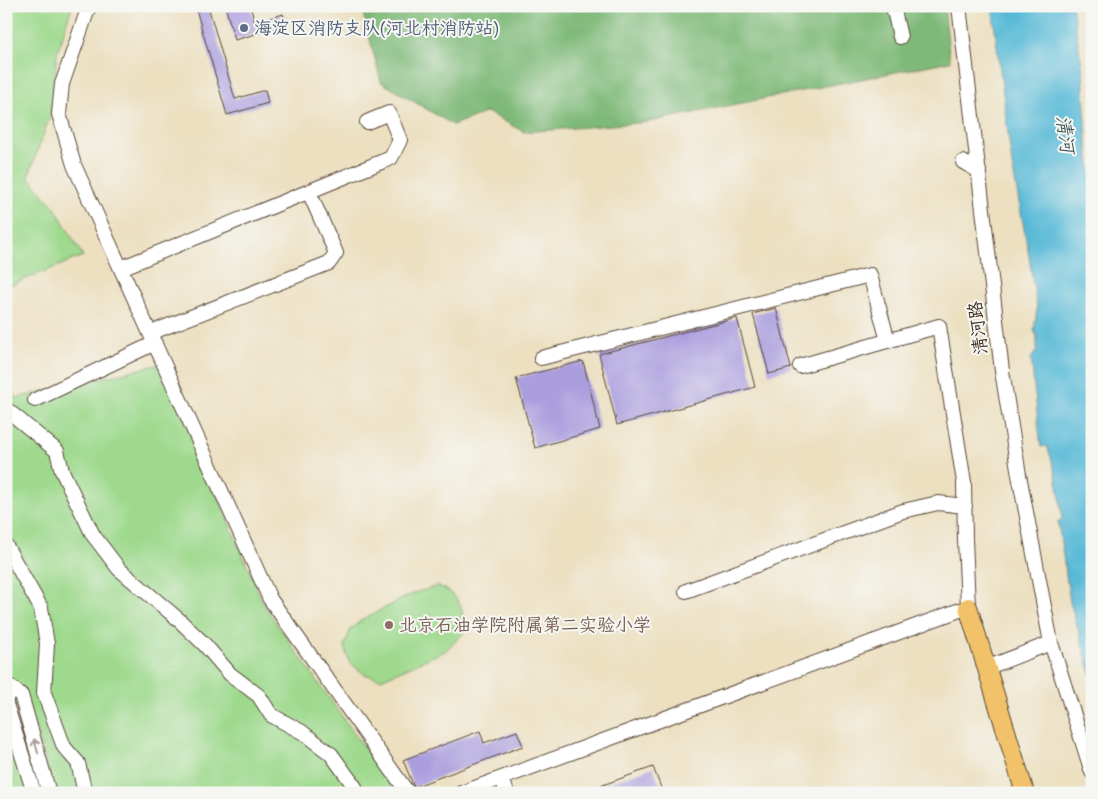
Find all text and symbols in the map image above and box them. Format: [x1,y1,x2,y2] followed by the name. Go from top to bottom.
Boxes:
[254,16,499,39] place label: 海淀区消防支队(河北村消防站)
[238,22,250,34] marker: 海淀区消防支队(河北村消防站)
[1051,114,1081,157] water label: 清河
[963,300,992,356] street label: 清河路
[399,613,651,636] place label: 北京石油学院附属第二实验小学
[383,619,395,631] marker: 北京石油学院附属第二实验小学
[30,738,40,754] one-way arrow

